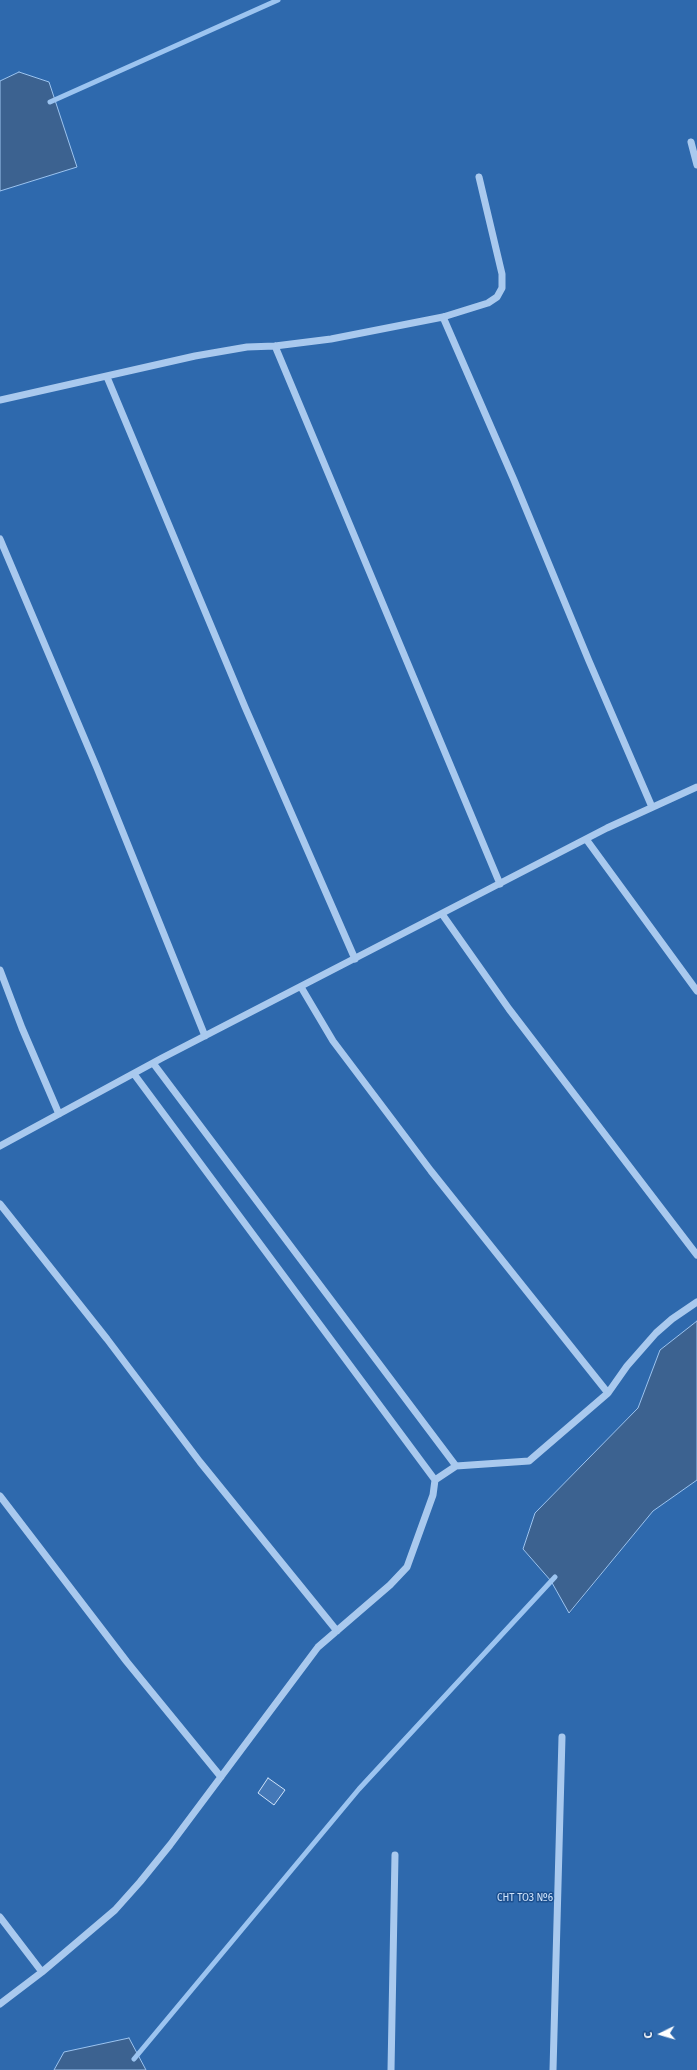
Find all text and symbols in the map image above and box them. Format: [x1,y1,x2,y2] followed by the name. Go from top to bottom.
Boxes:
[497,1892,553,1904] park label: СНТ ТОЗ №6
[641,2014,681,2054] north arrow
[642,2031,655,2039] text: С

